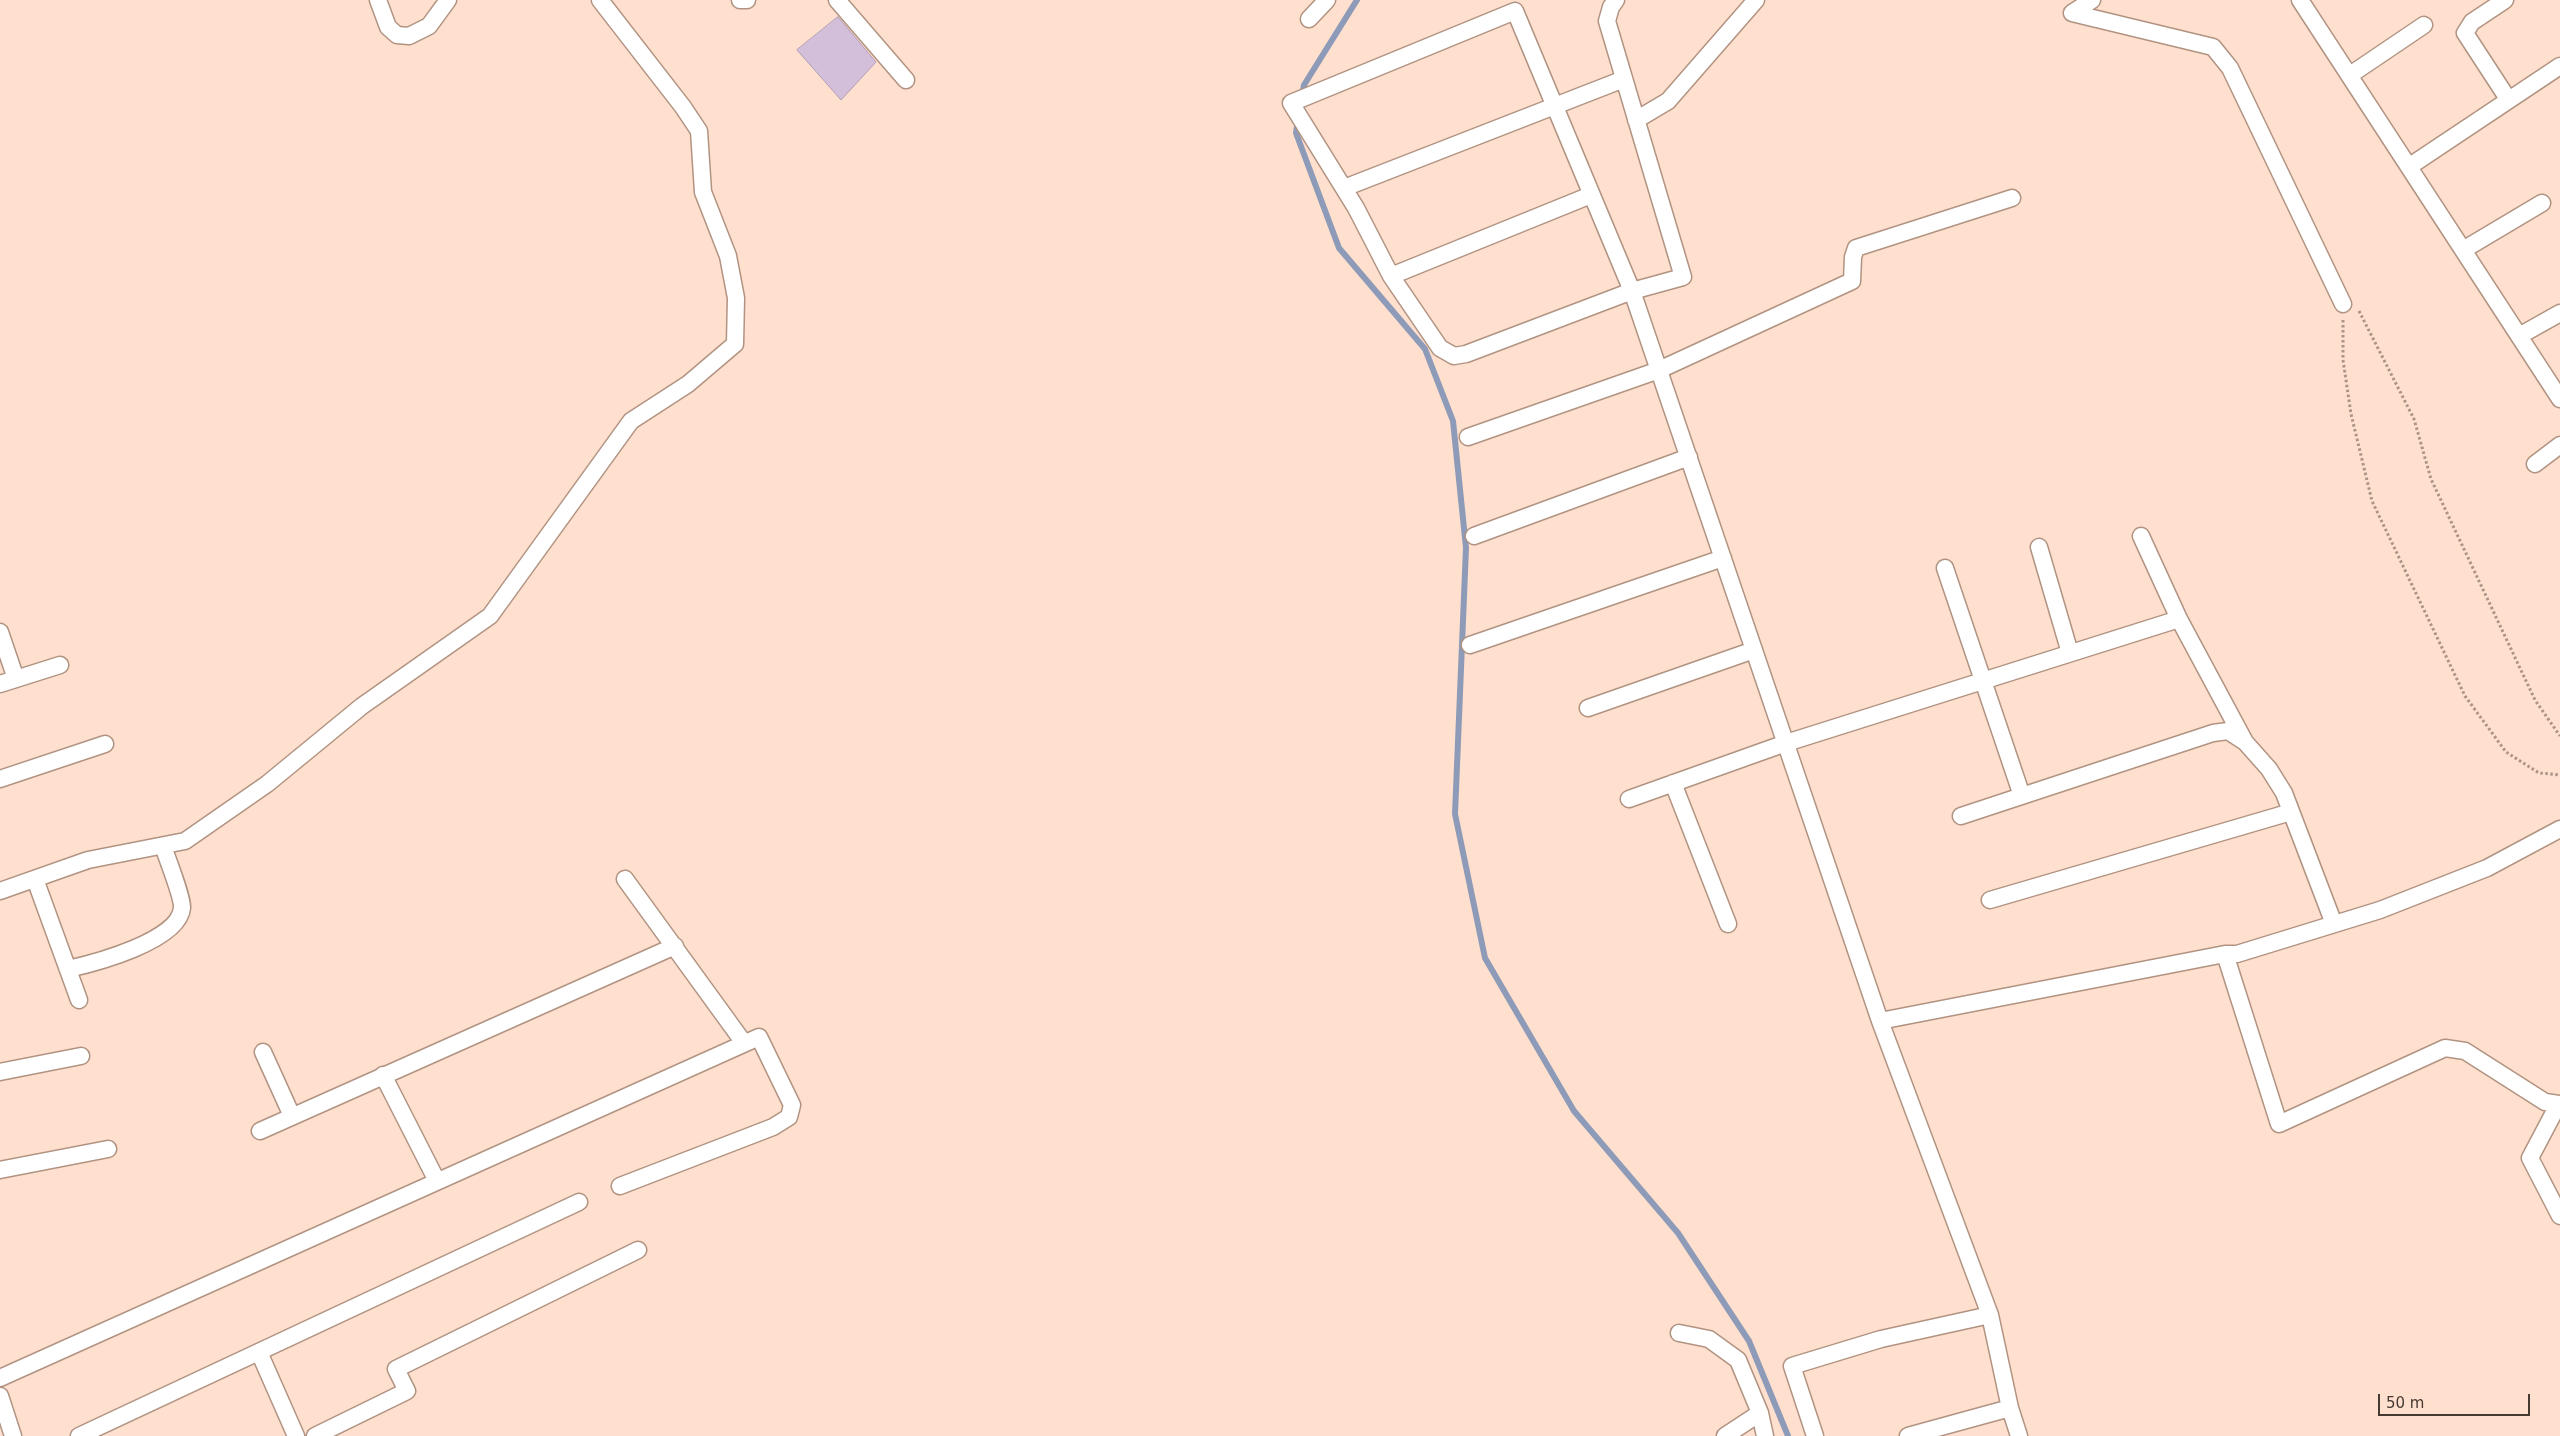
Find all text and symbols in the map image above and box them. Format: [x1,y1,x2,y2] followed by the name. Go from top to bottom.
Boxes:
[2380,1384,2532,1416] scale bar
[2386,1394,2424,1412] text: 50 m

